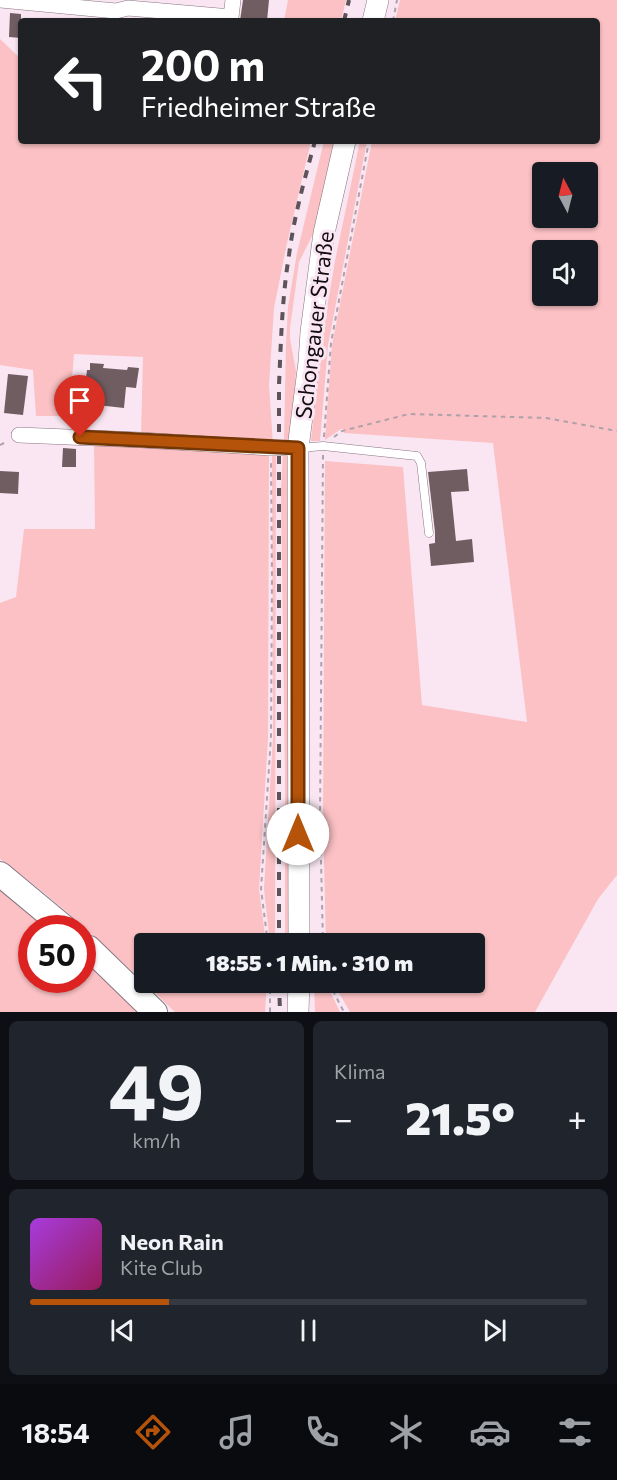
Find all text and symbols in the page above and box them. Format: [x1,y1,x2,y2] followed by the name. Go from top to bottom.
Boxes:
[141,38,265,90] text: 200 m
[42,42,120,120] icon: left
[141,90,376,123] text: Friedheimer Straße
[532,162,598,228] north arrow
[532,162,598,306] map controls
[289,230,339,420] street label: Schongauer Straße
[532,240,598,306] button: sound
[54,375,105,437] pin
[63,384,96,417] icon: arrive
[266,802,330,866] position arrow
[18,915,96,993] speed limit sign: 50
[206,949,413,976] text: 18:55 · 1 Min. · 310 m
[109,1041,204,1136] text: 49
[334,1059,386,1083] text: Klima
[405,1089,515,1144] text: 21.5°
[334,1097,353,1138] text: −
[568,1097,587,1138] text: +
[132,1128,181,1152] text: km/h
[120,1228,224,1255] text: Neon Rain
[120,1255,203,1279] text: Kite Club
[106,1314,139,1347] icon: previous
[292,1314,325,1347] icon: pause
[478,1314,511,1347] icon: next
[132,1411,174,1453] icon: directions
[216,1411,258,1453] icon: music
[301,1411,343,1453] icon: phone
[385,1411,427,1453] icon: climate
[469,1411,511,1453] icon: car
[554,1411,596,1453] icon: filters
[21,1416,90,1449] text: 18:54

